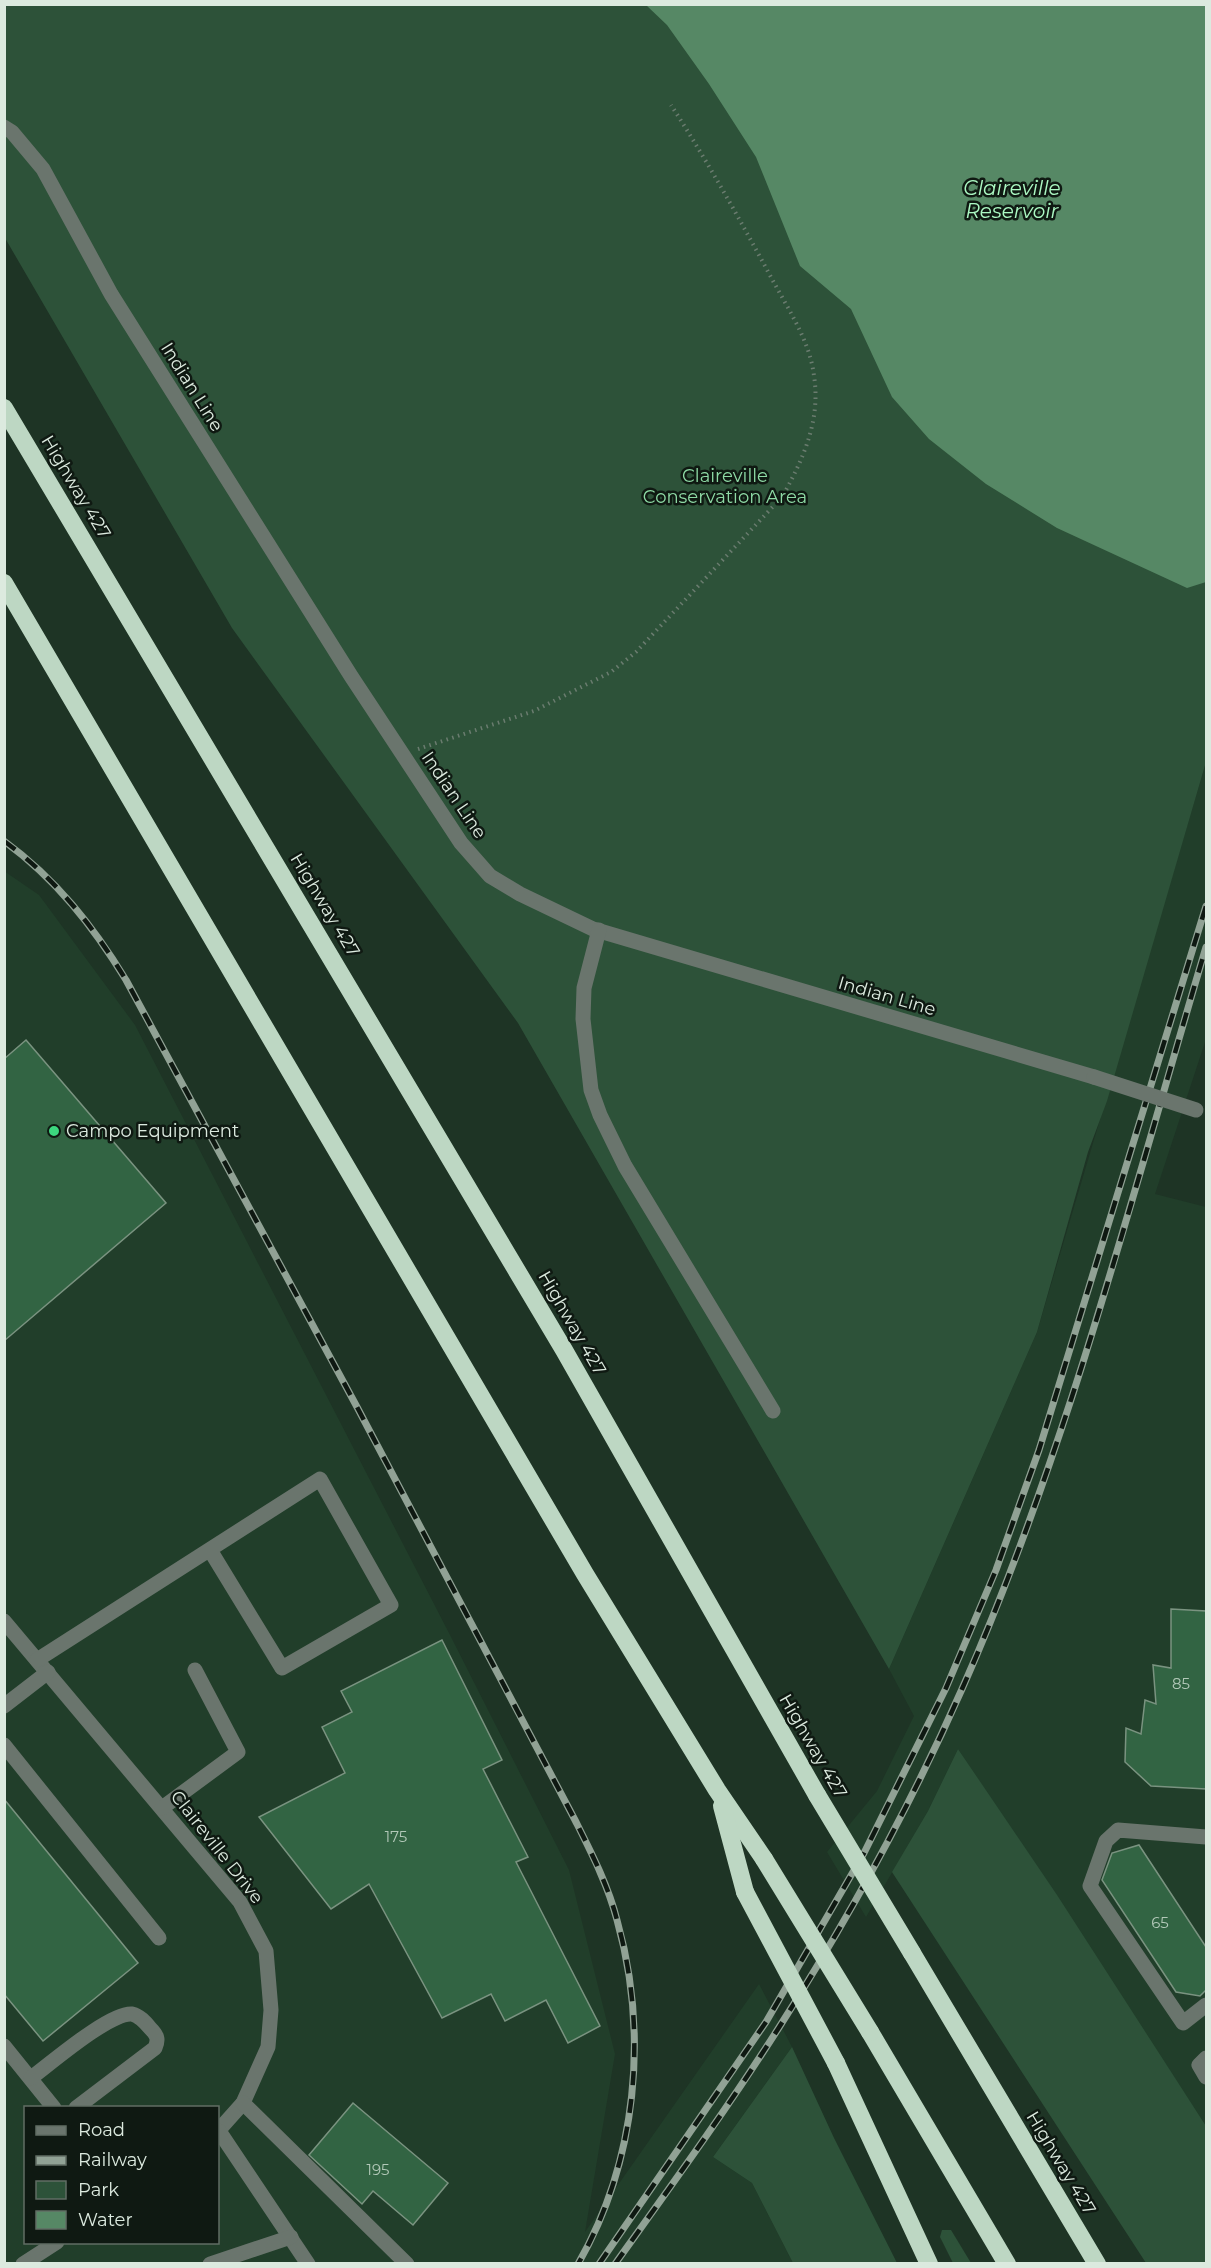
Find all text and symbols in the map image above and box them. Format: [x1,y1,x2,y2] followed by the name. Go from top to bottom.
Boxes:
[963,176,1061,223] water label: Claireville Reservoir
[156,338,228,436] street label: Indian Line
[37,431,115,543] street label: Highway 427
[643,465,807,508] park label: Claireville Conservation Area
[417,747,491,843] street label: Indian Line
[286,849,364,961] street label: Highway 427
[836,972,939,1020] street label: Indian Line
[66,1120,239,1142] place label: Campo Equipment
[47,1124,61,1138] marker: Campo Equipment
[533,1267,611,1379] street label: Highway 427
[1172,1674,1190,1693] house number: 85
[774,1690,852,1802] street label: Highway 427
[166,1786,268,1908] street label: Claireville Drive
[385,1827,407,1846] house number: 175
[1151,1913,1169,1932] house number: 65
[24,2106,219,2244] legend
[1022,2107,1100,2219] street label: Highway 427
[78,2119,125,2141] text: Road
[78,2149,147,2171] text: Railway
[366,2160,390,2179] house number: 195
[78,2179,119,2201] text: Park
[78,2209,133,2231] text: Water

